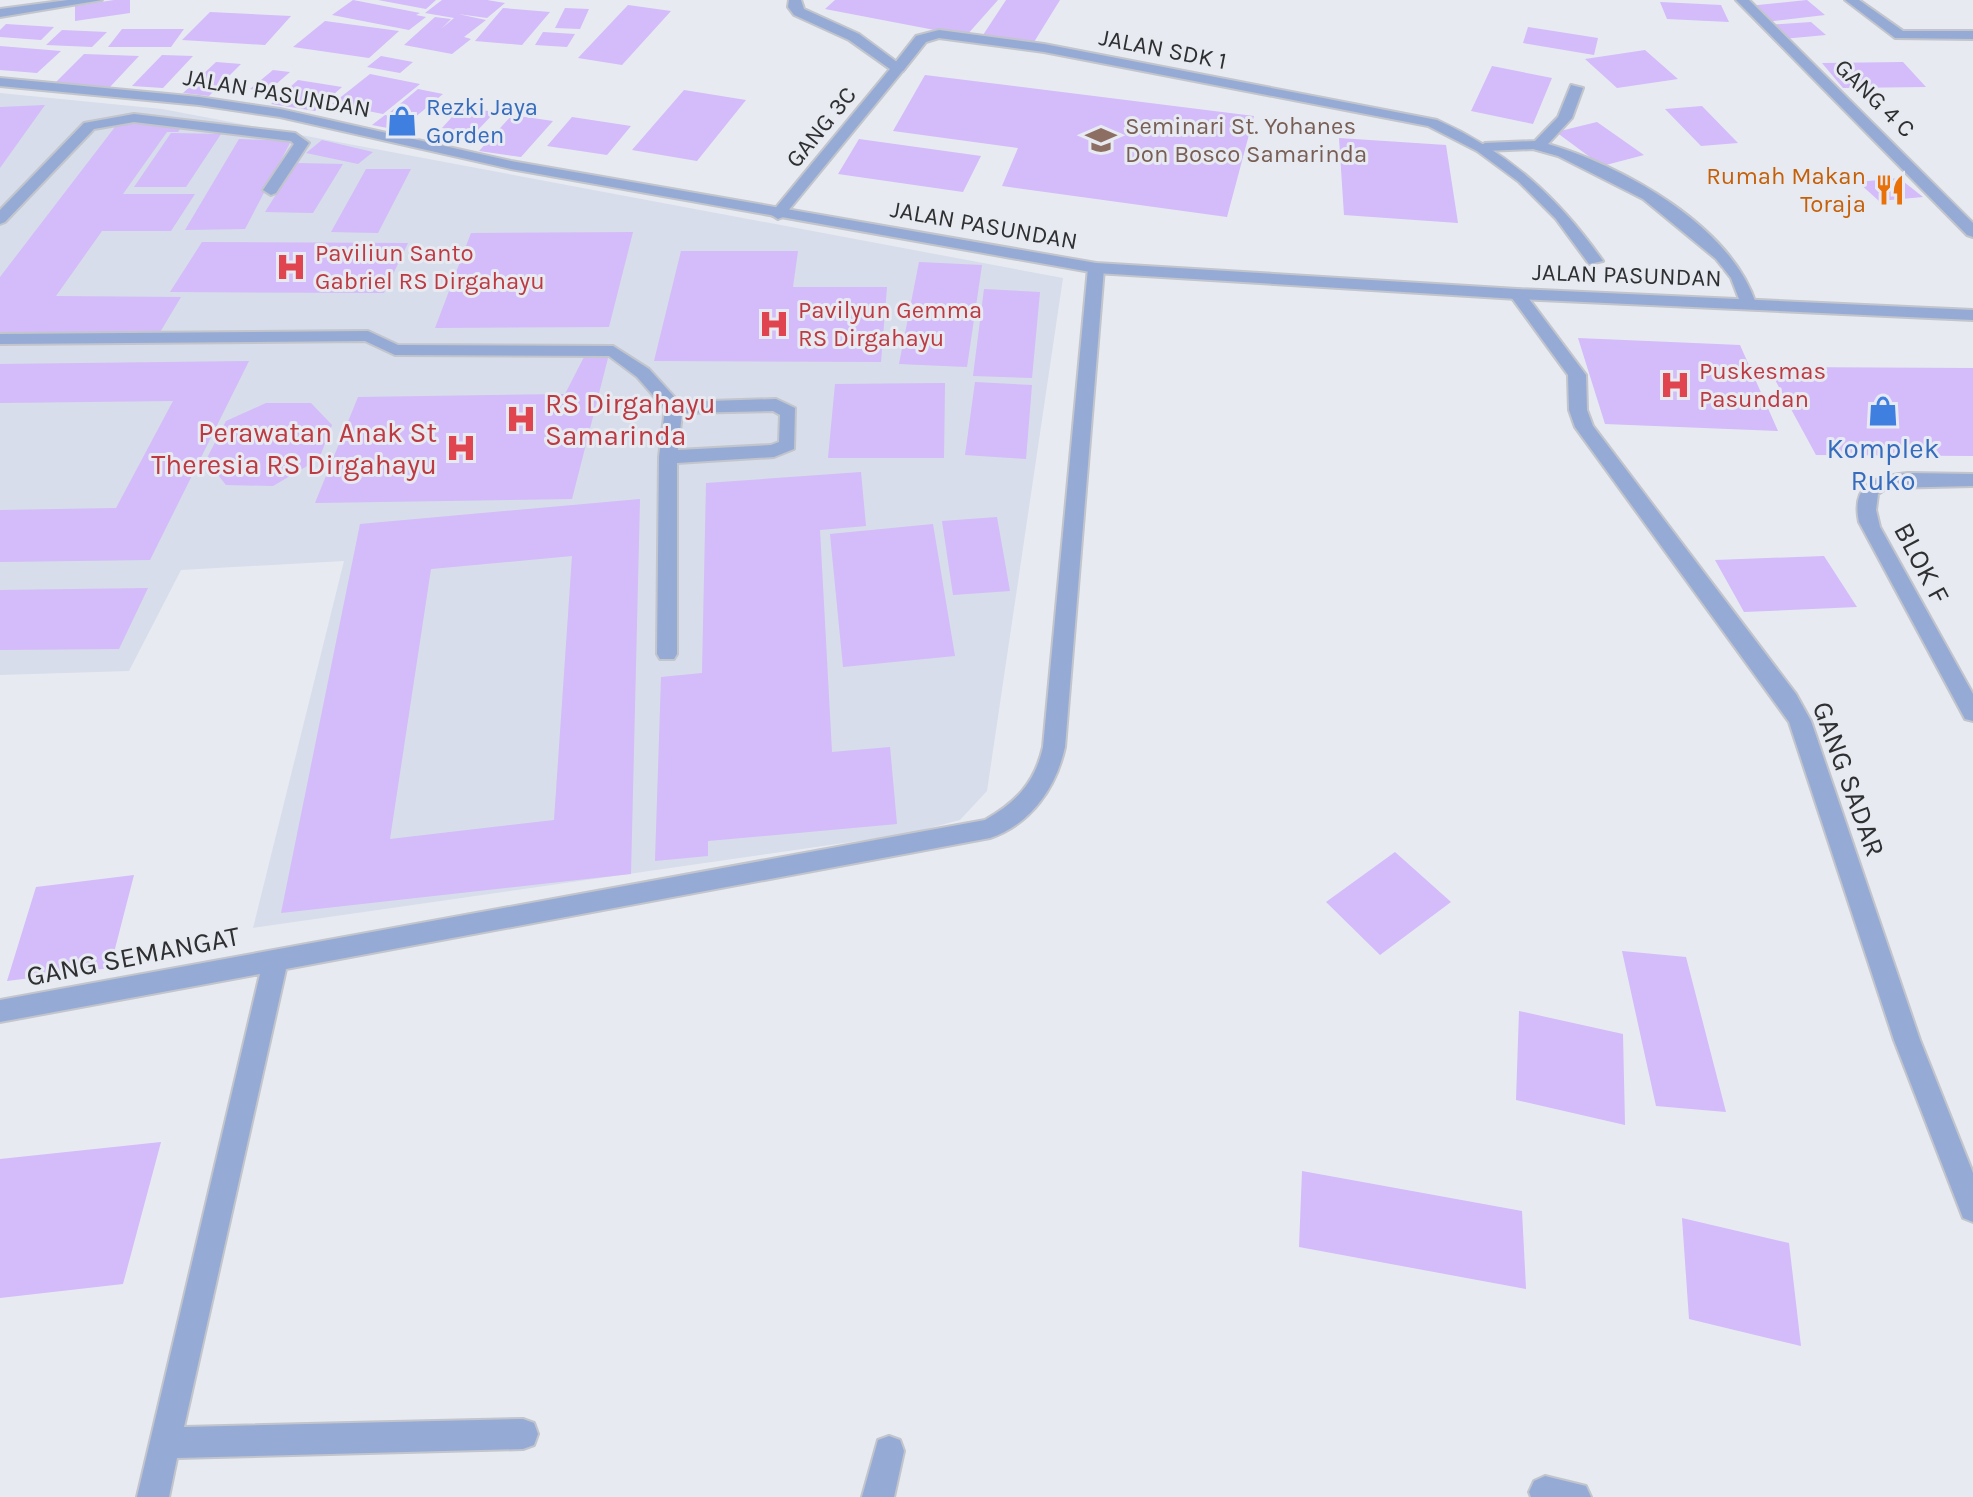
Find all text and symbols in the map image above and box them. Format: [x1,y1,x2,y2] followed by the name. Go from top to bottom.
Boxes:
[1097,23,1229,75] street label: JALAN SDK 1
[1829,53,1921,143] street label: GANG 4 C
[181,63,373,123] street label: JALAN PASUNDAN
[780,81,862,173] street label: GANG 3C
[426,93,538,149] place label: Rezki Jaya Gorden
[385,104,419,138] shop icon: Rezki Jaya Gorden
[1125,112,1367,168] place label: Seminari St. Yohanes Don Bosco Samarinda
[1084,123,1118,157] school or university icon: Seminari St. Yohanes Don Bosco Samarinda
[1706,162,1866,218] place label: Rumah Makan Toraja
[1873,173,1907,207] restaurant icon: Rumah Makan Toraja
[888,195,1080,255] street label: JALAN PASUNDAN
[315,239,545,295] place label: Paviliun Santo Gabriel RS Dirgahayu
[274,250,308,284] hospital icon: Paviliun Santo Gabriel RS Dirgahayu
[1532,258,1722,292] street label: JALAN PASUNDAN
[798,296,982,352] place label: Pavilyun Gemma RS Dirgahayu
[757,307,791,341] hospital icon: Pavilyun Gemma RS Dirgahayu
[1699,357,1826,413] place label: Puskesmas Pasundan
[1658,368,1692,402] hospital icon: Puskesmas Pasundan
[545,387,716,452] place label: RS Dirgahayu Samarinda
[1866,394,1900,428] shop icon: Komplek Ruko
[504,402,538,436] hospital icon: RS Dirgahayu Samarinda
[151,416,437,481] place label: Perawatan Anak St Theresia RS Dirgahayu
[444,431,478,465] hospital icon: Perawatan Anak St Theresia RS Dirgahayu
[1827,432,1939,497] place label: Komplek Ruko
[1887,517,1957,609] street label: BLOK F
[1806,697,1892,861] street label: GANG SADAR
[24,919,242,993] street label: GANG SEMANGAT

